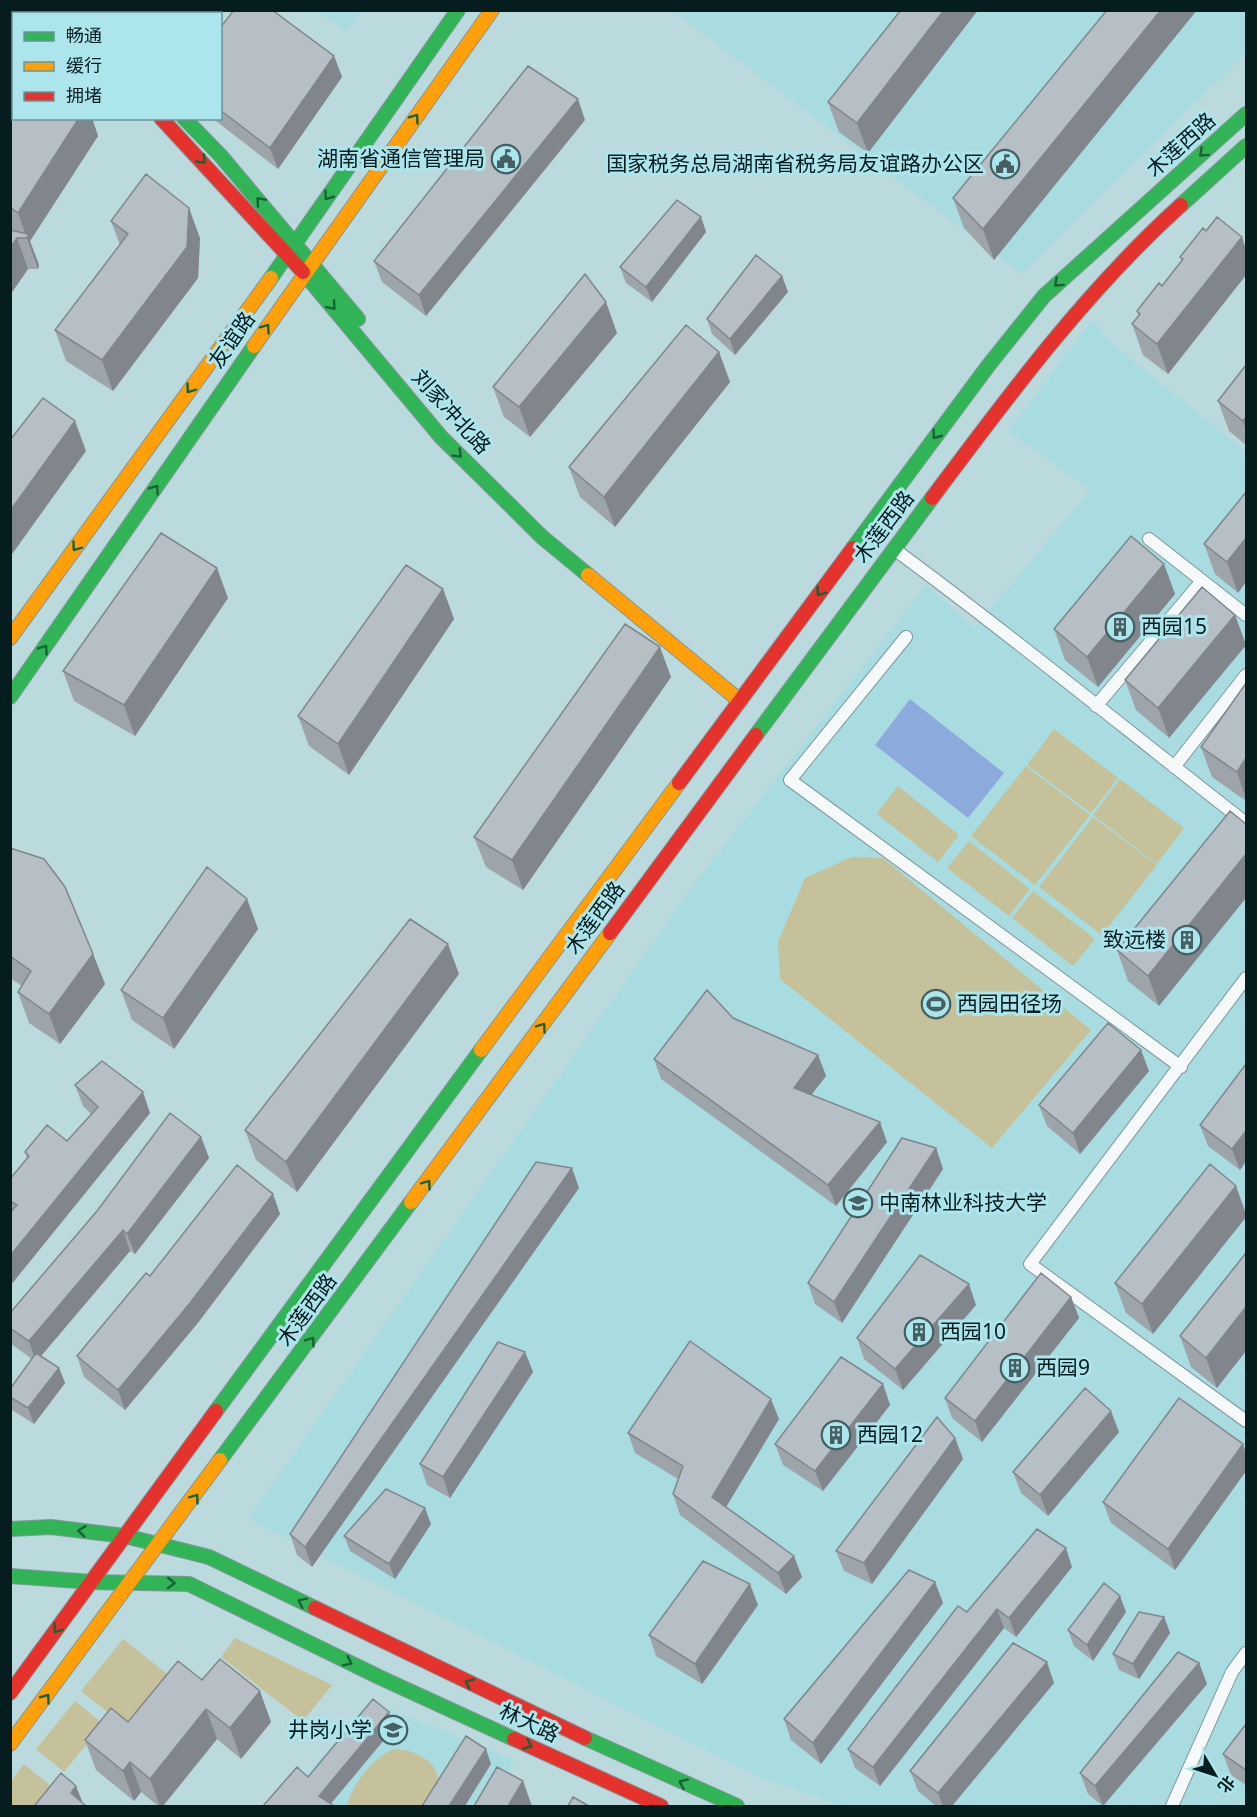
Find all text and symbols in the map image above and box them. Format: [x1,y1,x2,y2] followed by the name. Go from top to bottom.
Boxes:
[12,12,222,120] legend
[66,23,102,47] text: 畅通
[66,53,102,77] text: 缓行
[66,83,102,107] text: 拥堵
[1140,106,1221,183] street label: 木莲西路
[408,113,419,124] one-way arrow
[490,143,522,175] public building icon: 湖南省通信管理局
[317,144,485,172] place label: 湖南省通信管理局
[1199,146,1210,157] one-way arrow
[989,148,1021,180] public building icon: 国家税务总局湖南省税务局友谊路办公区
[606,149,984,177] place label: 国家税务总局湖南省税务局友谊路办公区
[195,153,206,164] one-way arrow
[324,189,335,200] one-way arrow
[256,197,267,208] one-way arrow
[1054,276,1065,287] one-way arrow
[325,299,336,309] one-way arrow
[202,306,261,373] street label: 友谊路
[259,324,270,335] one-way arrow
[406,363,497,460] street label: 刘家冲北路
[186,382,197,393] one-way arrow
[932,429,943,440] one-way arrow
[452,447,462,458] one-way arrow
[148,484,159,495] one-way arrow
[847,484,920,568] street label: 木莲西路
[73,540,84,551] one-way arrow
[816,585,827,596] one-way arrow
[1104,611,1136,643] building icon: 西园15
[1141,612,1207,640] place label: 西园15
[37,644,48,655] one-way arrow
[558,875,630,960] street label: 木莲西路
[1171,924,1203,956] building icon: 致远楼
[1103,925,1166,953] place label: 致远楼
[920,988,952,1020] sports icon: 西园田径场
[957,989,1062,1017] place label: 西园田径场
[535,1022,546,1033] one-way arrow
[419,1179,430,1190] one-way arrow
[842,1187,874,1219] school or university icon: 中南林业科技大学
[879,1188,1047,1216] place label: 中南林业科技大学
[270,1267,342,1352] street label: 木莲西路
[903,1316,935,1348] building icon: 西园10
[940,1317,1006,1345] place label: 西园10
[304,1336,315,1347] one-way arrow
[999,1352,1031,1384] building icon: 西园9
[1036,1353,1090,1381] place label: 西园9
[820,1419,852,1451] building icon: 西园12
[857,1420,923,1448] place label: 西园12
[188,1493,199,1504] one-way arrow
[77,1525,87,1538] one-way arrow
[167,1577,176,1590] one-way arrow
[297,1598,308,1609] one-way arrow
[53,1622,64,1633] one-way arrow
[342,1654,353,1666] one-way arrow
[464,1678,475,1690] one-way arrow
[38,1693,49,1704] one-way arrow
[495,1696,564,1748] street label: 林大路
[377,1714,409,1746] school or university icon: 井岗小学
[288,1715,372,1743] place label: 井岗小学
[522,1738,533,1750] one-way arrow
[1185,1745,1245,1805] north arrow
[1213,1771,1240,1798] text: 北
[679,1778,690,1790] one-way arrow

